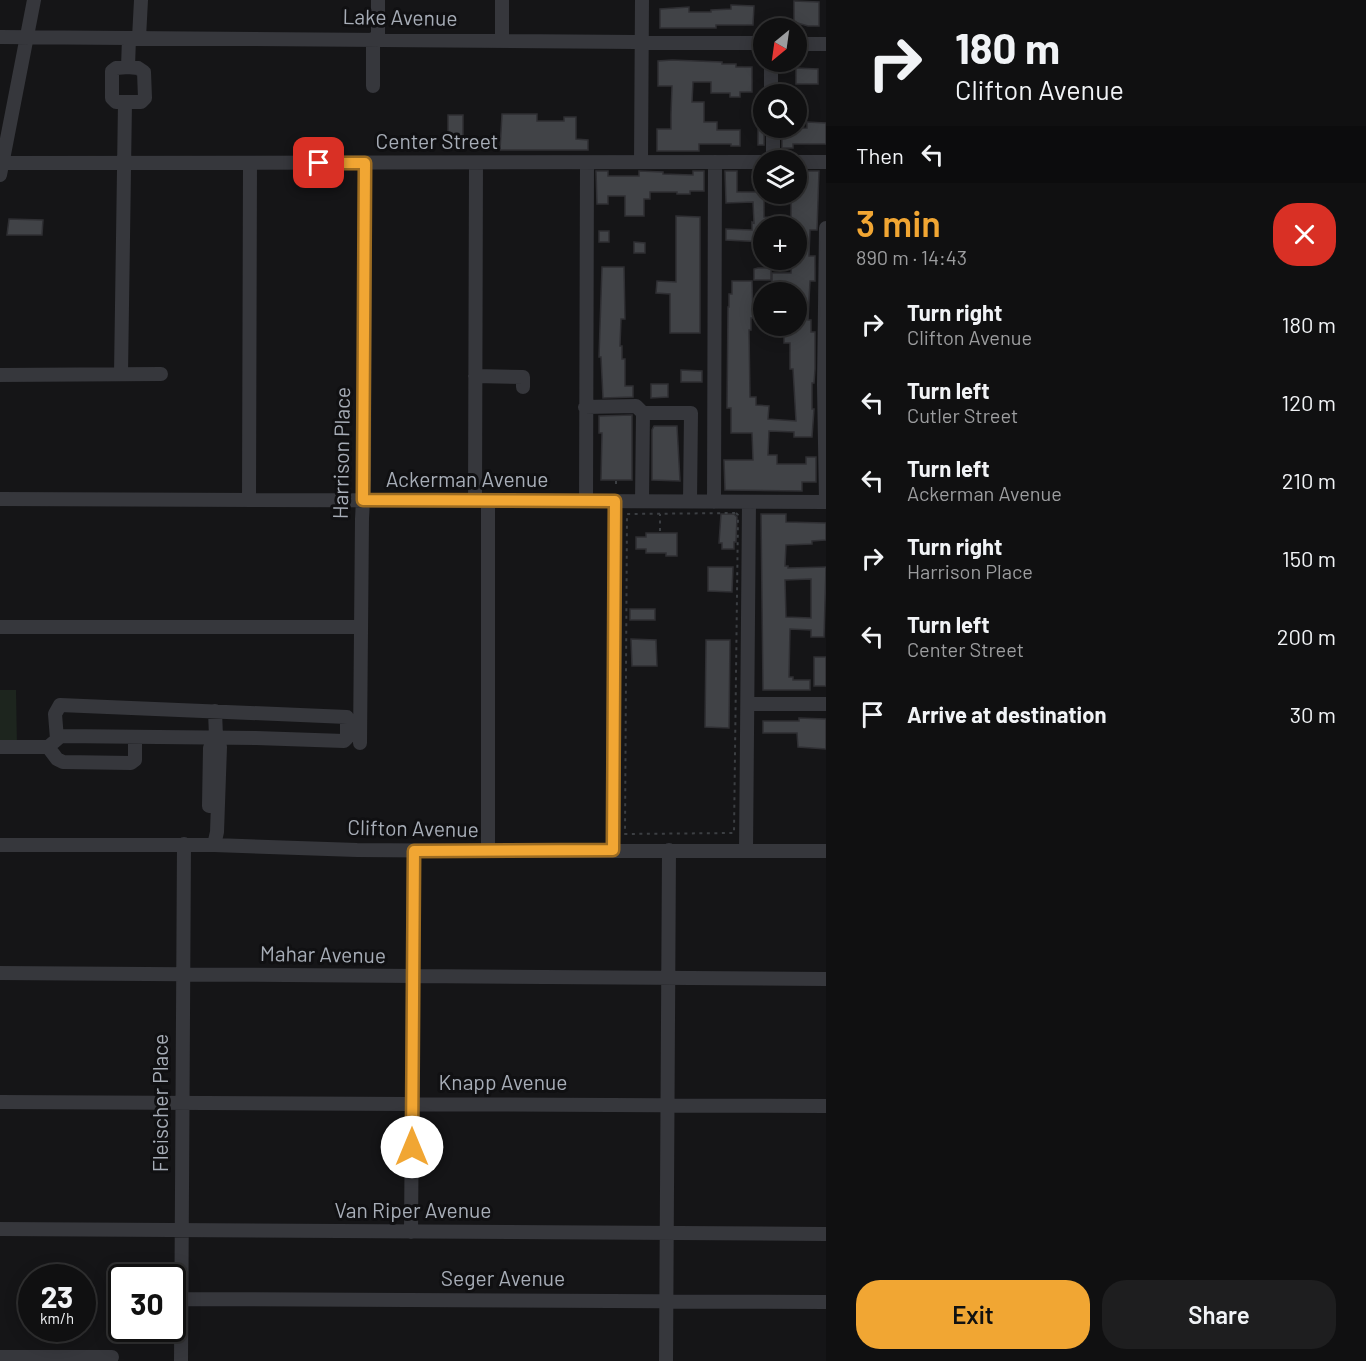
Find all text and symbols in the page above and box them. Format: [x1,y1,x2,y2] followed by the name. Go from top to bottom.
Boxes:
[342,3,458,30] street label: Lake Avenue
[753,18,807,72] north arrow
[753,18,807,336] map controls
[955,22,1060,72] text: 180 m
[856,24,934,102] icon: right
[955,73,1124,105] text: Clifton Avenue
[753,84,807,138] button: search
[376,128,498,153] street label: Center Street
[293,137,344,188] pin
[916,138,949,171] icon: left
[856,142,904,168] text: Then
[302,146,335,179] icon: arrive
[753,150,807,204] button: layers
[856,201,941,244] text: 3 min
[1273,203,1336,266] button: close
[753,216,807,270] button: +
[856,245,967,269] text: 890 m · 14:43
[753,282,807,336] button: −
[907,299,1002,325] text: Turn right
[856,308,889,341] icon: right
[1282,311,1336,337] text: 180 m
[907,325,1032,349] text: Clifton Avenue
[907,377,990,403] text: Turn left
[856,386,889,419] icon: left
[327,387,354,519] street label: Harrison Place
[1281,389,1336,415] text: 120 m
[907,403,1018,427] text: Cutler Street
[907,455,990,481] text: Turn left
[856,464,889,497] icon: left
[386,466,548,491] street label: Ackerman Avenue
[1282,467,1336,493] text: 210 m
[907,481,1062,505] text: Ackerman Avenue
[907,533,1002,559] text: Turn right
[856,542,889,575] icon: right
[1282,545,1336,571] text: 150 m
[907,559,1033,583] text: Harrison Place
[907,611,990,637] text: Turn left
[856,620,889,653] icon: left
[1277,623,1336,649] text: 200 m
[907,637,1024,661] text: Center Street
[856,698,889,731] icon: arrive
[907,701,1106,727] text: Arrive at destination
[1290,701,1336,727] text: 30 m
[347,814,479,841] street label: Clifton Avenue
[260,940,386,967] street label: Mahar Avenue
[147,1034,172,1172] street label: Fleischer Place
[438,1069,568,1094] street label: Knapp Avenue
[380,1115,444,1179] position arrow
[334,1197,492,1222] street label: Van Riper Avenue
[108,1264,186,1342] speed limit sign: 30
[441,1265,565,1290] street label: Seger Avenue
[41,1278,73,1314] text: 23
[856,1280,1090,1349] button: Exit
[1102,1280,1336,1349] button: Share
[40,1309,74,1327] text: km/h

